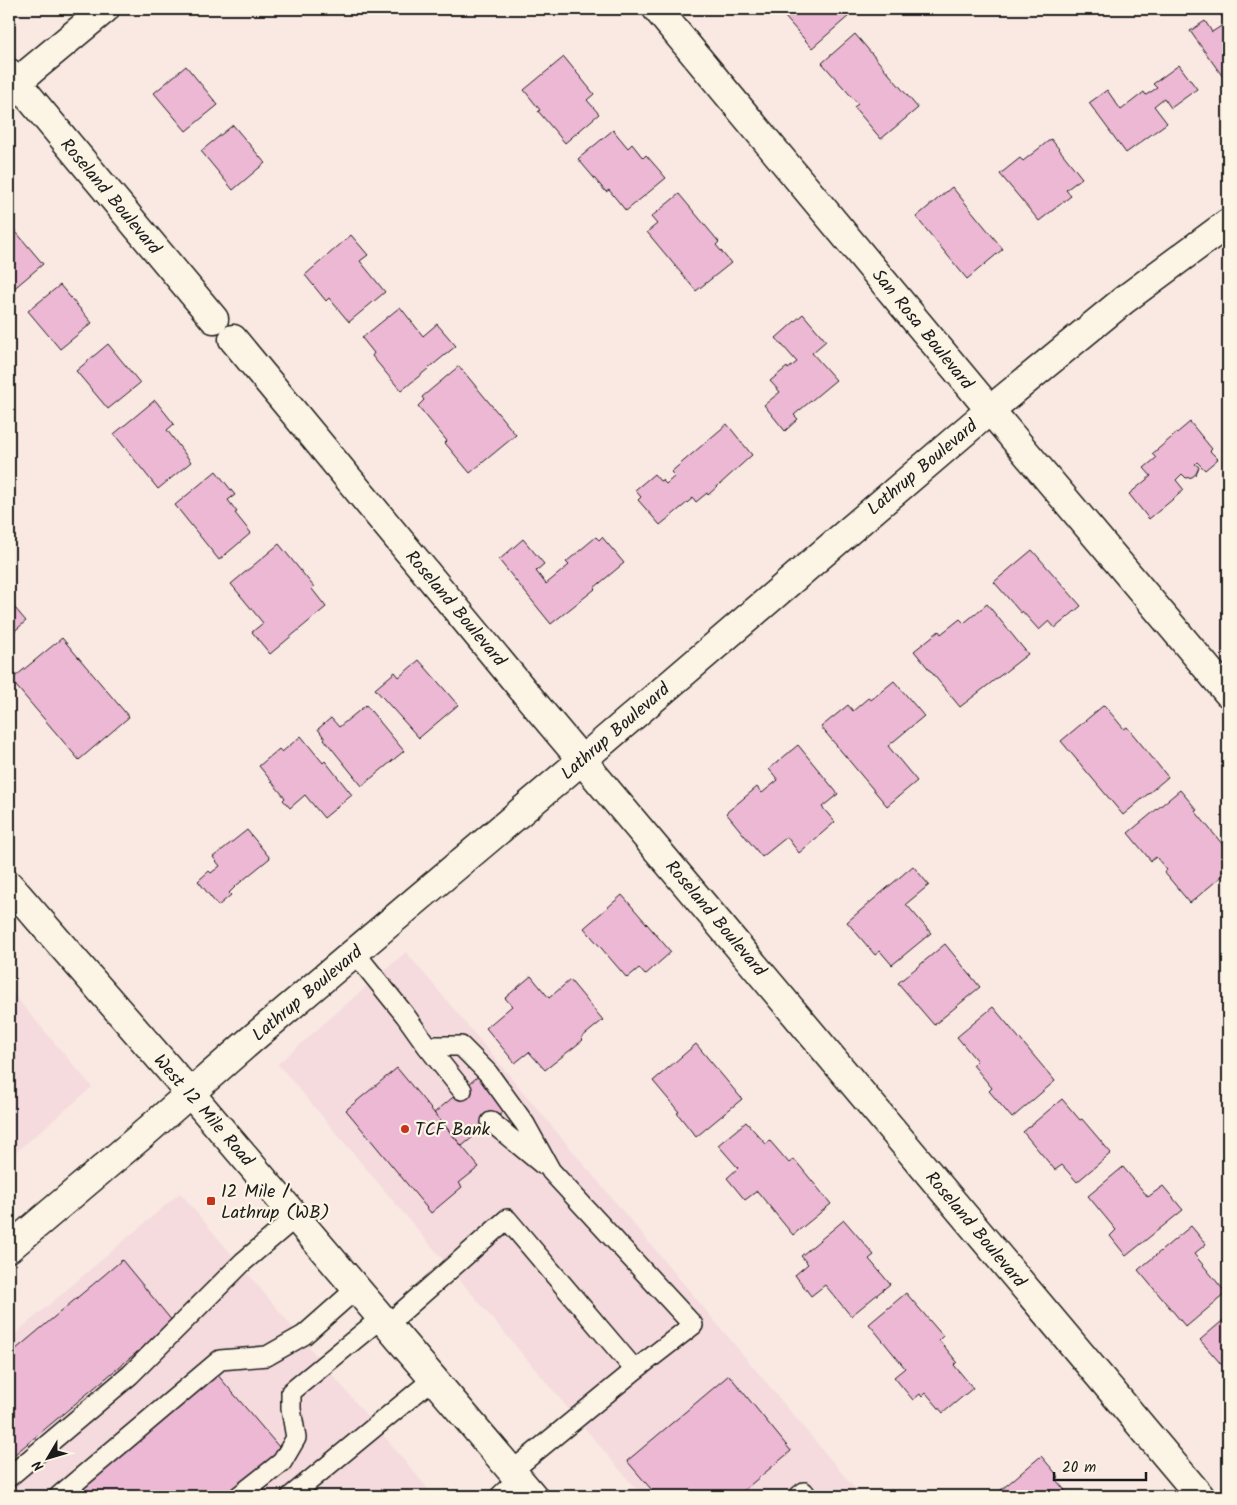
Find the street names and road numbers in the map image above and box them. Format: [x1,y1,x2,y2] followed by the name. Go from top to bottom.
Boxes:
[52,132,168,263] street label: Roseland Boulevard
[864,263,980,398] street label: San Rosa Boulevard
[861,412,986,523] street label: Lathrup Boulevard
[397,544,513,675] street label: Roseland Boulevard
[555,676,678,788] street label: Lathrup Boulevard
[657,854,773,985] street label: Roseland Boulevard
[246,938,371,1049] street label: Lathrup Boulevard
[145,1048,261,1175] street label: West 12 Mile Road
[917,1165,1033,1296] street label: Roseland Boulevard

